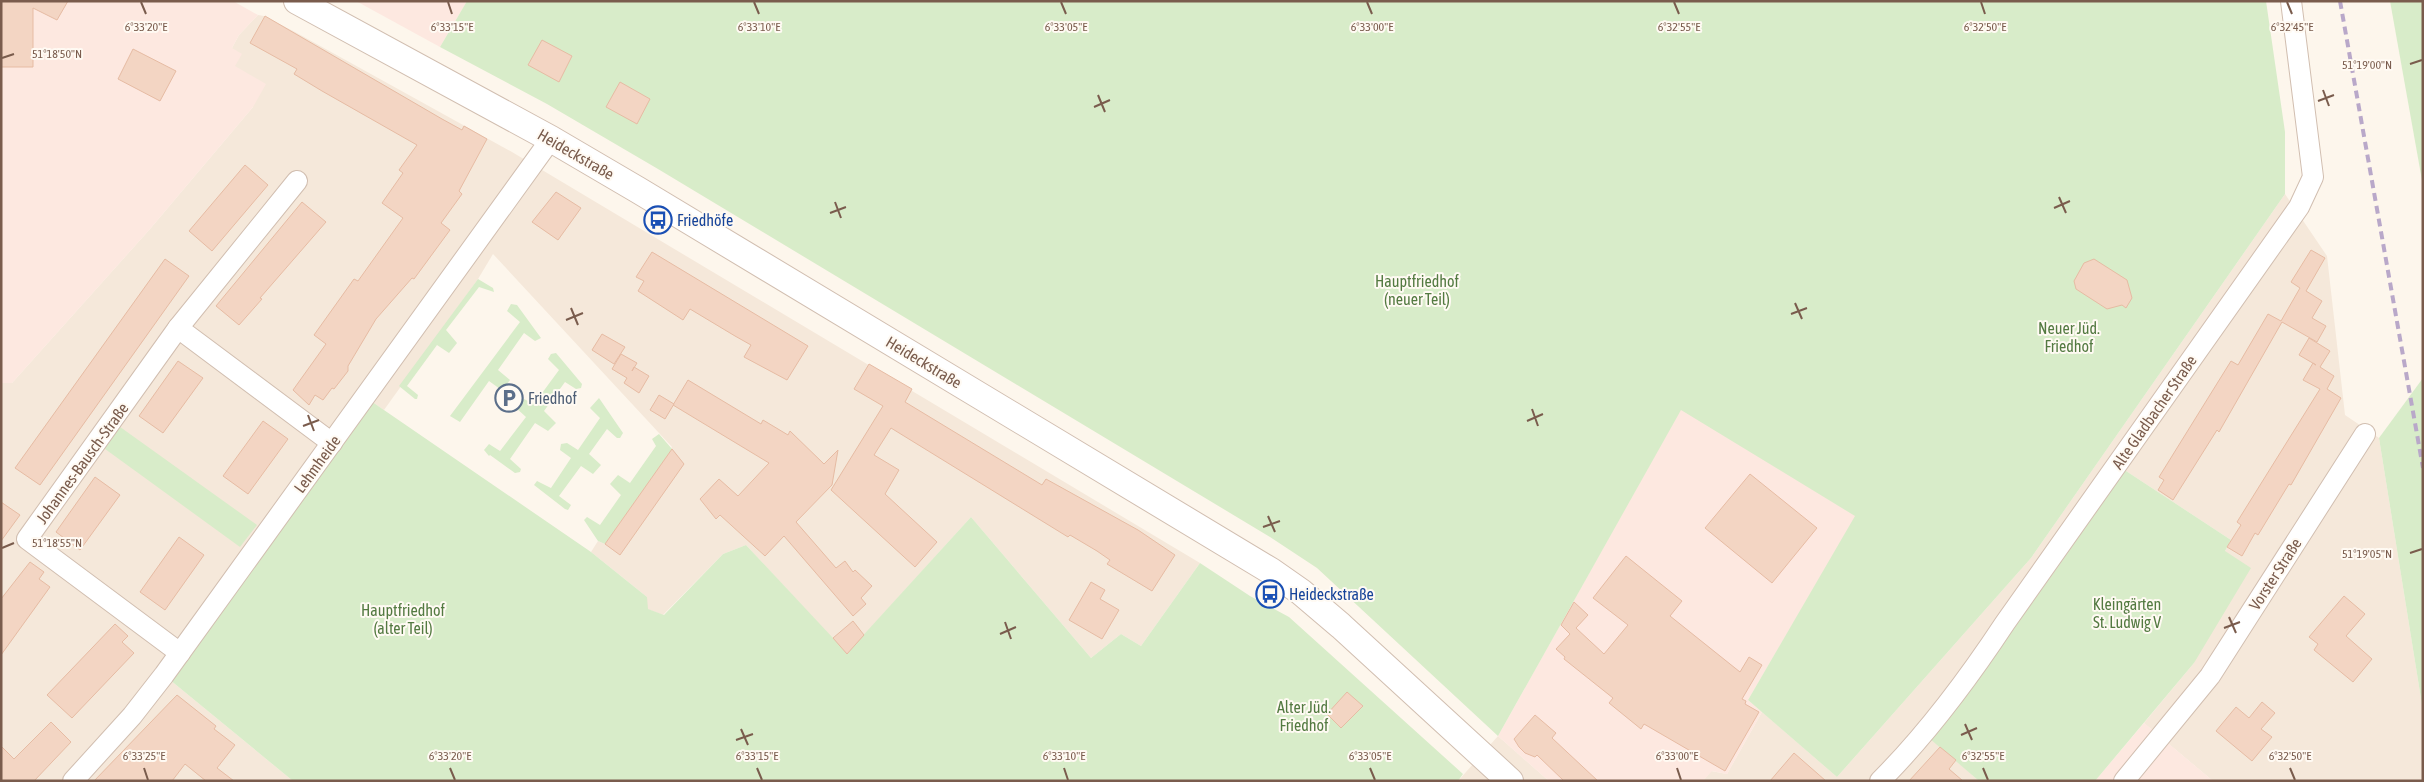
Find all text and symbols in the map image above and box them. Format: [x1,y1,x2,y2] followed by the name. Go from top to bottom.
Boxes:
[125,20,167,34] text: 6°33'20"E
[431,20,473,34] text: 6°33'15"E
[738,20,780,34] text: 6°33'10"E
[1045,20,1087,34] text: 6°33'05"E
[1351,20,1393,34] text: 6°33'00"E
[1658,20,1700,34] text: 6°32'55"E
[1964,20,2006,34] text: 6°32'50"E
[2271,20,2313,34] text: 6°32'45"E
[32,47,82,61] text: 51°18'50"N
[2342,58,2392,72] text: 51°19'00"N
[535,125,617,183] street label: Heideckstraße
[643,205,673,235] bus stop icon: Friedhöfe
[677,211,733,229] place label: Friedhöfe
[1375,272,1460,309] park label: Hauptfriedhof (neuer Teil)
[2038,319,2100,355] park label: Neuer Jüd. Friedhof
[883,332,965,392] street label: Heideckstraße
[2108,352,2200,472] street label: Alte Gladbacher Straße
[494,383,524,413] parking icon: Friedhof
[528,389,578,407] place label: Friedhof
[32,399,132,527] street label: Johannes-Bausch-Straße
[290,432,344,496] street label: Lehmheide
[2245,535,2305,613] street label: Vorster Straße
[32,536,82,550] text: 51°18'55"N
[2342,547,2392,561] text: 51°19'05"N
[1255,579,1285,609] bus stop icon: Heideckstraße
[1289,585,1374,603] place label: Heideckstraße
[2093,595,2161,632] park label: Kleingärten St. Ludwig V
[361,601,446,638] park label: Hauptfriedhof (alter Teil)
[1277,698,1331,734] park label: Alter Jüd. Friedhof
[123,749,165,763] text: 6°33'25"E
[429,749,471,763] text: 6°33'20"E
[736,749,778,763] text: 6°33'15"E
[1043,749,1085,763] text: 6°33'10"E
[1349,749,1391,763] text: 6°33'05"E
[1656,749,1698,763] text: 6°33'00"E
[1962,749,2004,763] text: 6°32'55"E
[2269,749,2311,763] text: 6°32'50"E

